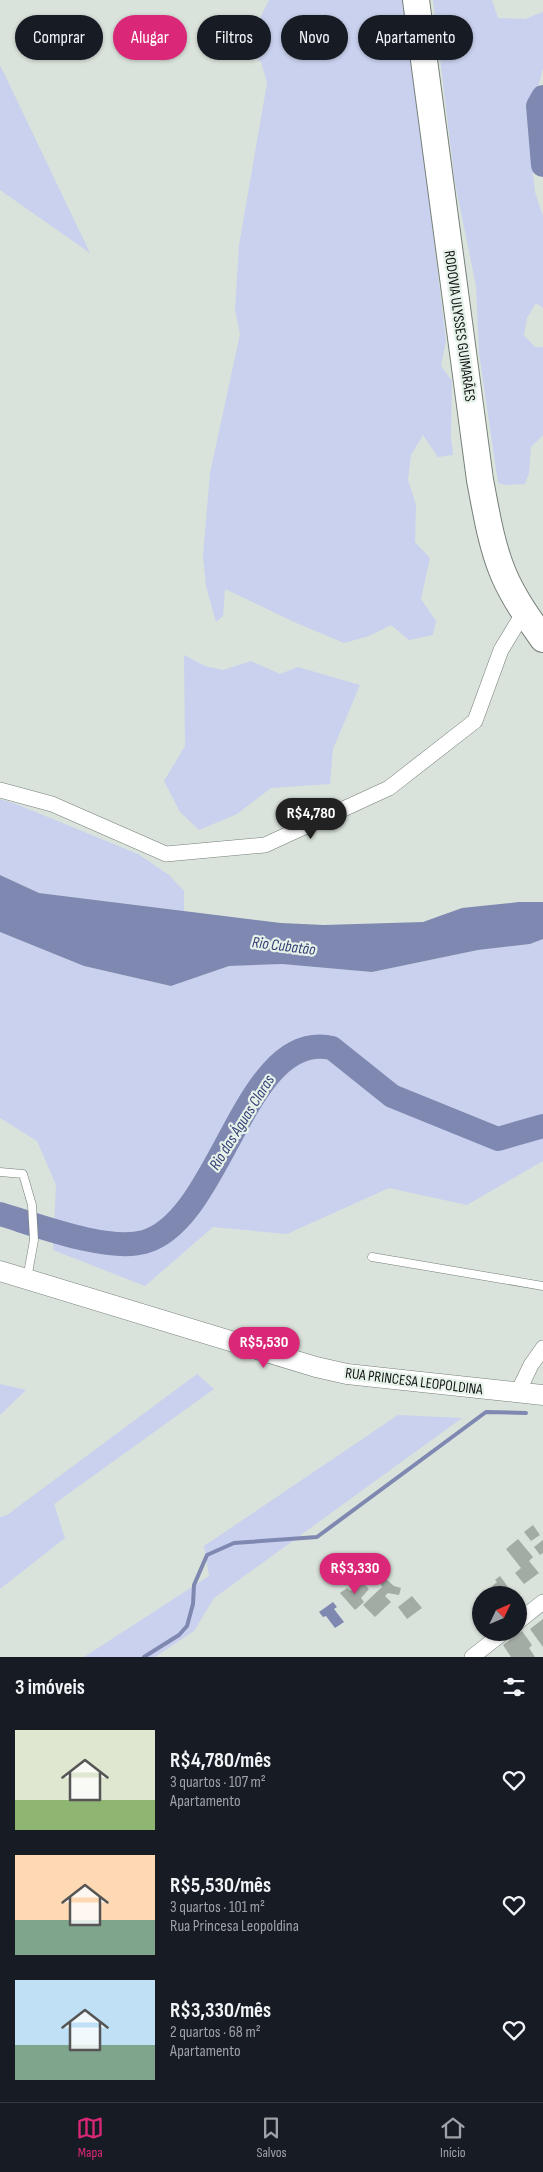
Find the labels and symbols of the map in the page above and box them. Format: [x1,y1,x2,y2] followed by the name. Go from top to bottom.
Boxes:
[439,249,480,403] street label: RODOVIA ULYSSES GUIMARÃES
[265,798,357,840] pin: R$4,780
[251,933,317,960] water label: Rio Cubatão
[206,1072,279,1174] water label: Rio das Águas Claras
[218,1326,310,1369] pin: R$5,530
[344,1364,484,1399] street label: RUA PRINCESA LEOPOLDINA
[309,1552,401,1595] pin: R$3,330
[472,1586,528,1641] north arrow

